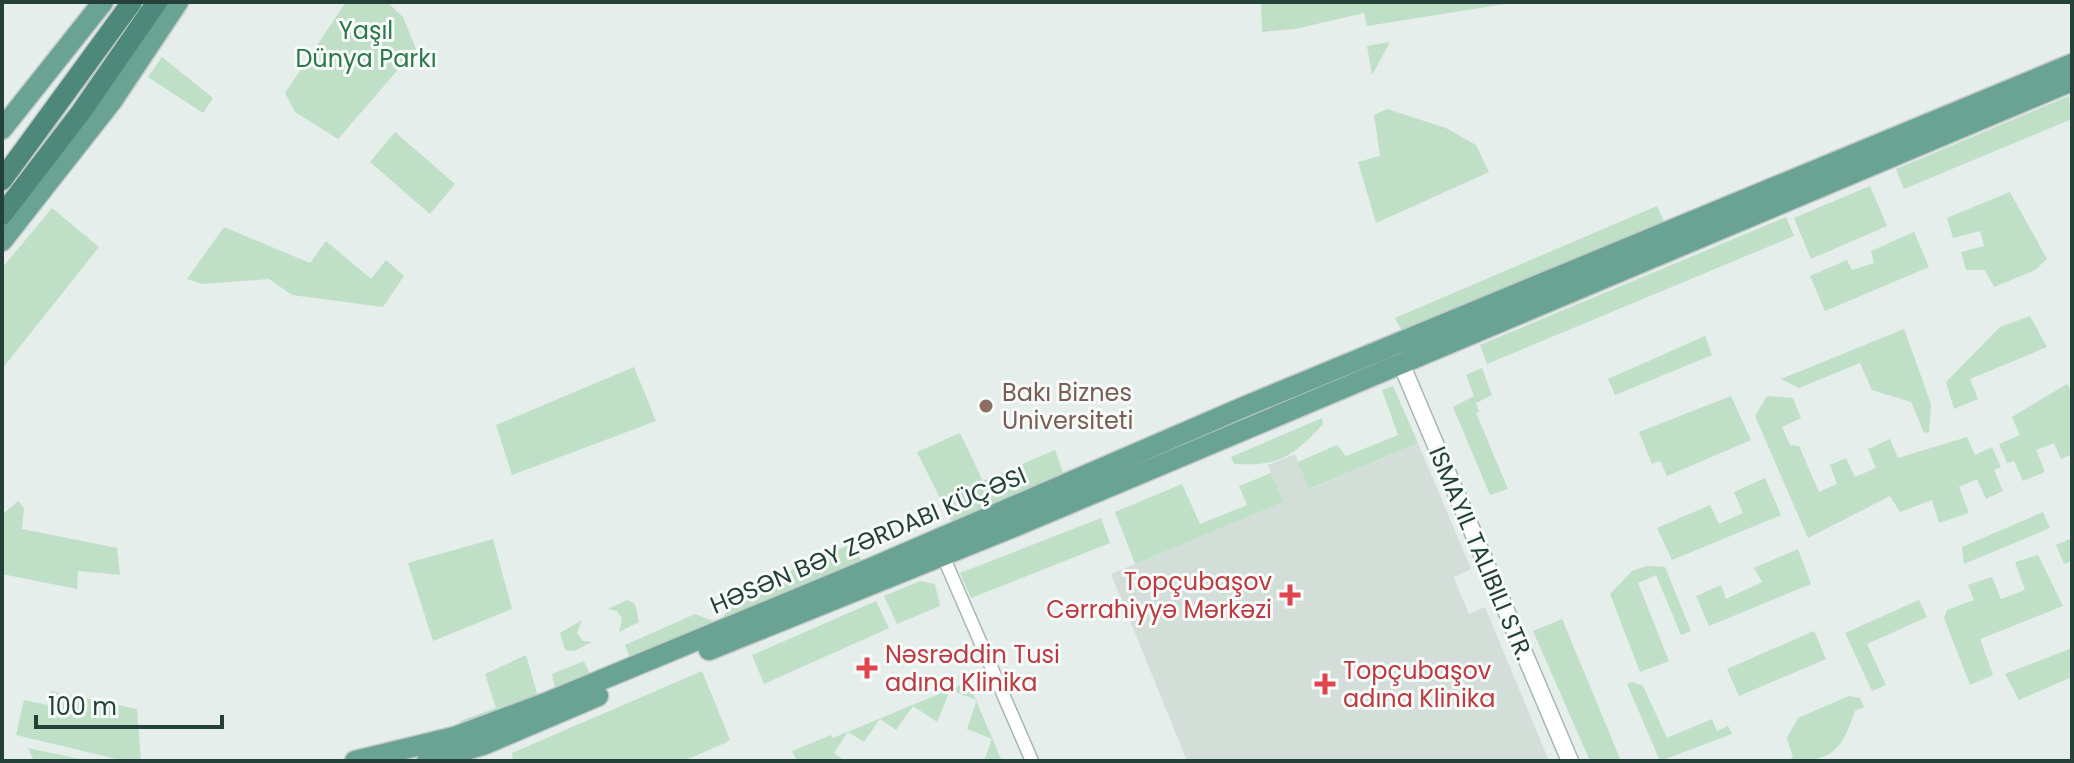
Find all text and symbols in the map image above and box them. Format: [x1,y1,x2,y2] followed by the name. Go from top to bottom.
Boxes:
[295,14,437,75] park label: Yaşıl Dünya Parkı
[1002,376,1133,437] place label: Bakı Biznes Universiteti
[977,397,995,415] marker: Bakı Biznes Universiteti
[1421,441,1541,665] street label: ISMAYIL TALIBILI STR.
[705,458,1031,622] street label: HƏSƏN BƏY ZƏRDABI KÜÇƏSI
[1046,565,1273,626] place label: Topçubaşov Cərrahiyyə Mərkəzi
[1279,584,1301,606] marker: Topçubaşov Cərrahiyyə Mərkəzi
[885,638,1060,699] place label: Nəsrəddin Tusi adına Klinika
[1343,654,1495,715] place label: Topçubaşov adına Klinika
[856,657,878,679] marker: Nəsrəddin Tusi adına Klinika
[1314,673,1336,695] marker: Topçubaşov adına Klinika
[36,679,222,729] scale bar
[48,690,117,723] text: 100 m

